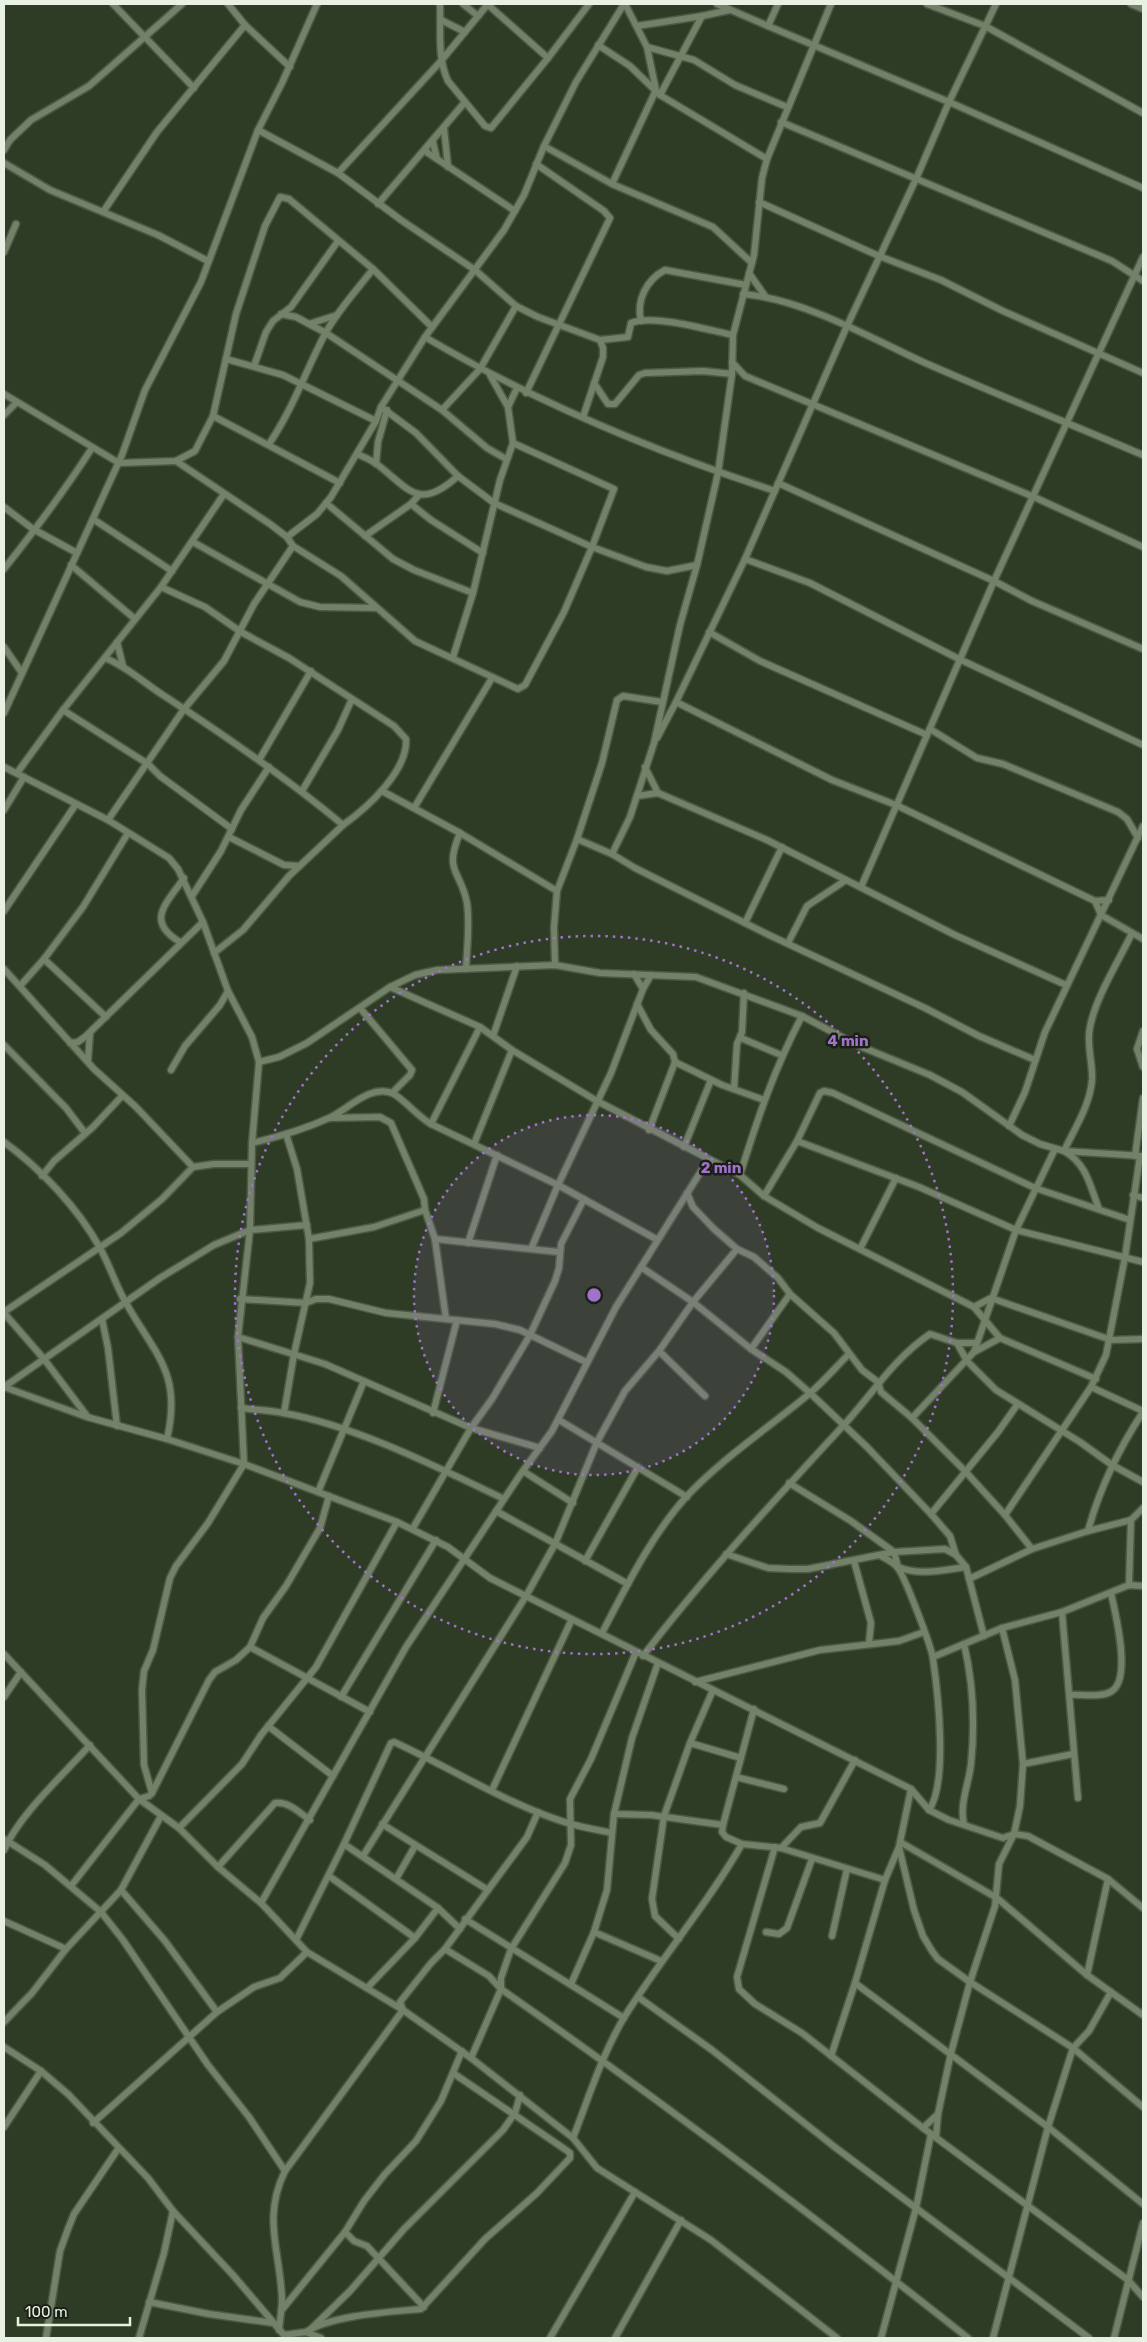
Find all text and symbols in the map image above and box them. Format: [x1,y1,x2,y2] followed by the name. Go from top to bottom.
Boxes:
[827,1032,869,1050] text: 4 min
[701,1159,741,1177] text: 2 min
[585,1286,603,1304] centre of rings
[18,2294,130,2326] scale bar
[25,2303,67,2321] text: 100 m

